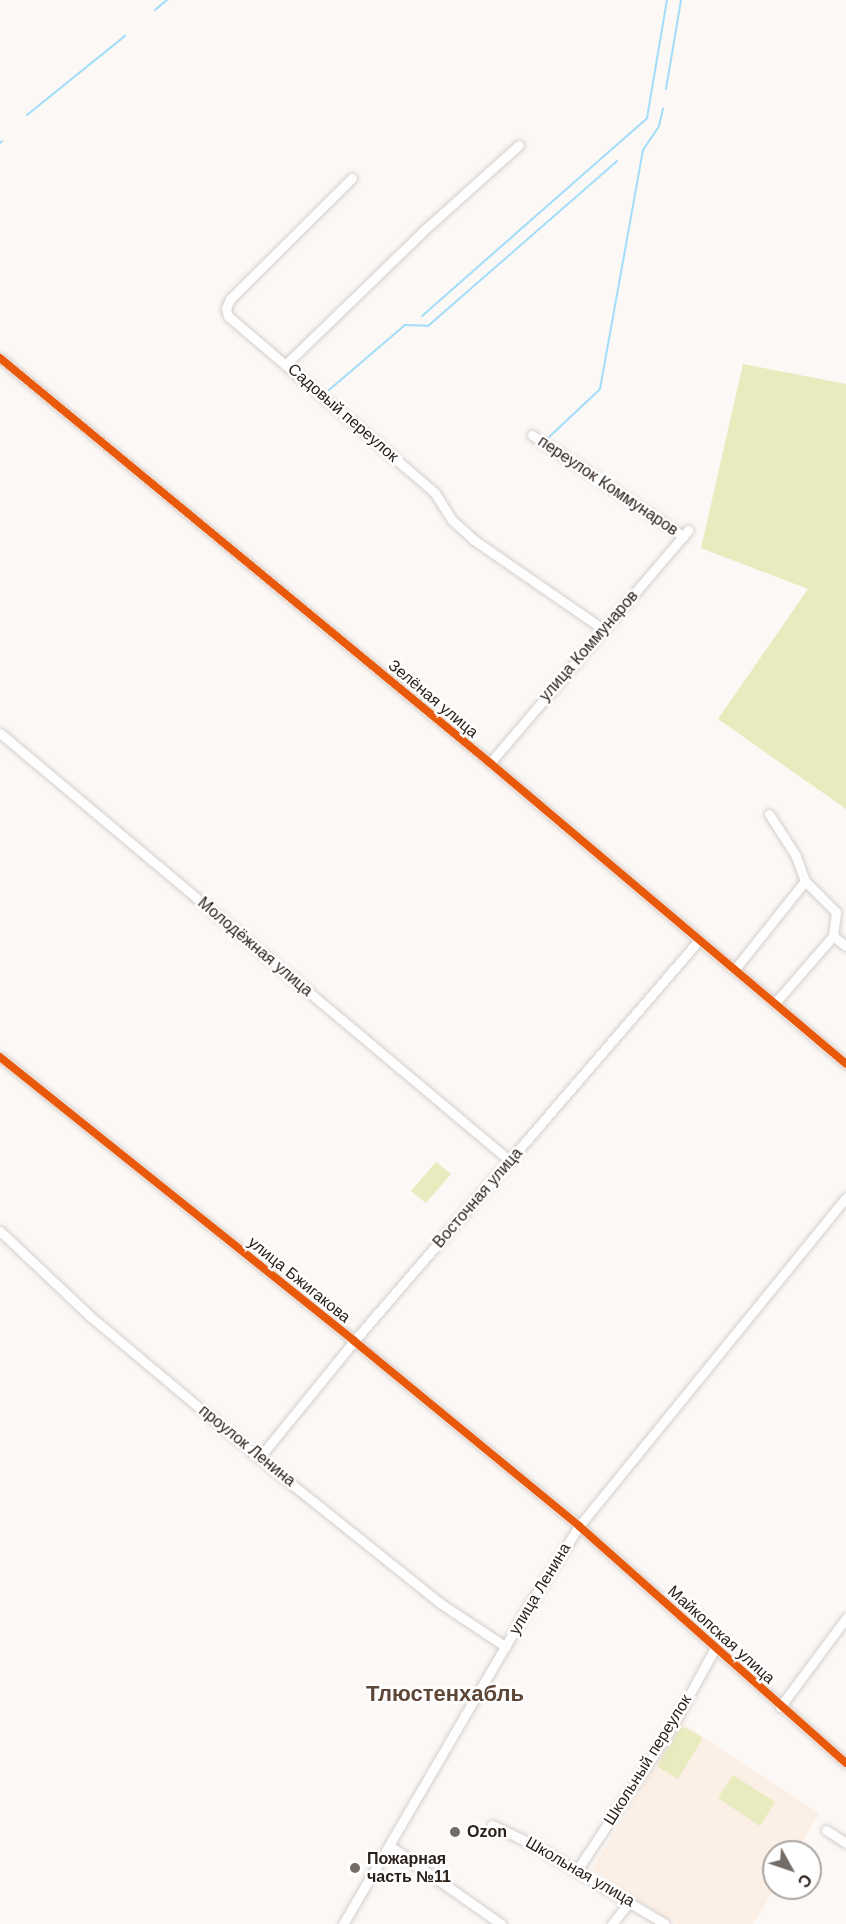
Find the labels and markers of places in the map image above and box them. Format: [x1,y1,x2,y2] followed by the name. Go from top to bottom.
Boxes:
[467,1822,507,1842] place label: Ozon
[448,1825,462,1839] marker: Ozon
[367,1849,451,1887] place label: Пожарная часть №11
[348,1861,362,1875] marker: Пожарная часть №11

